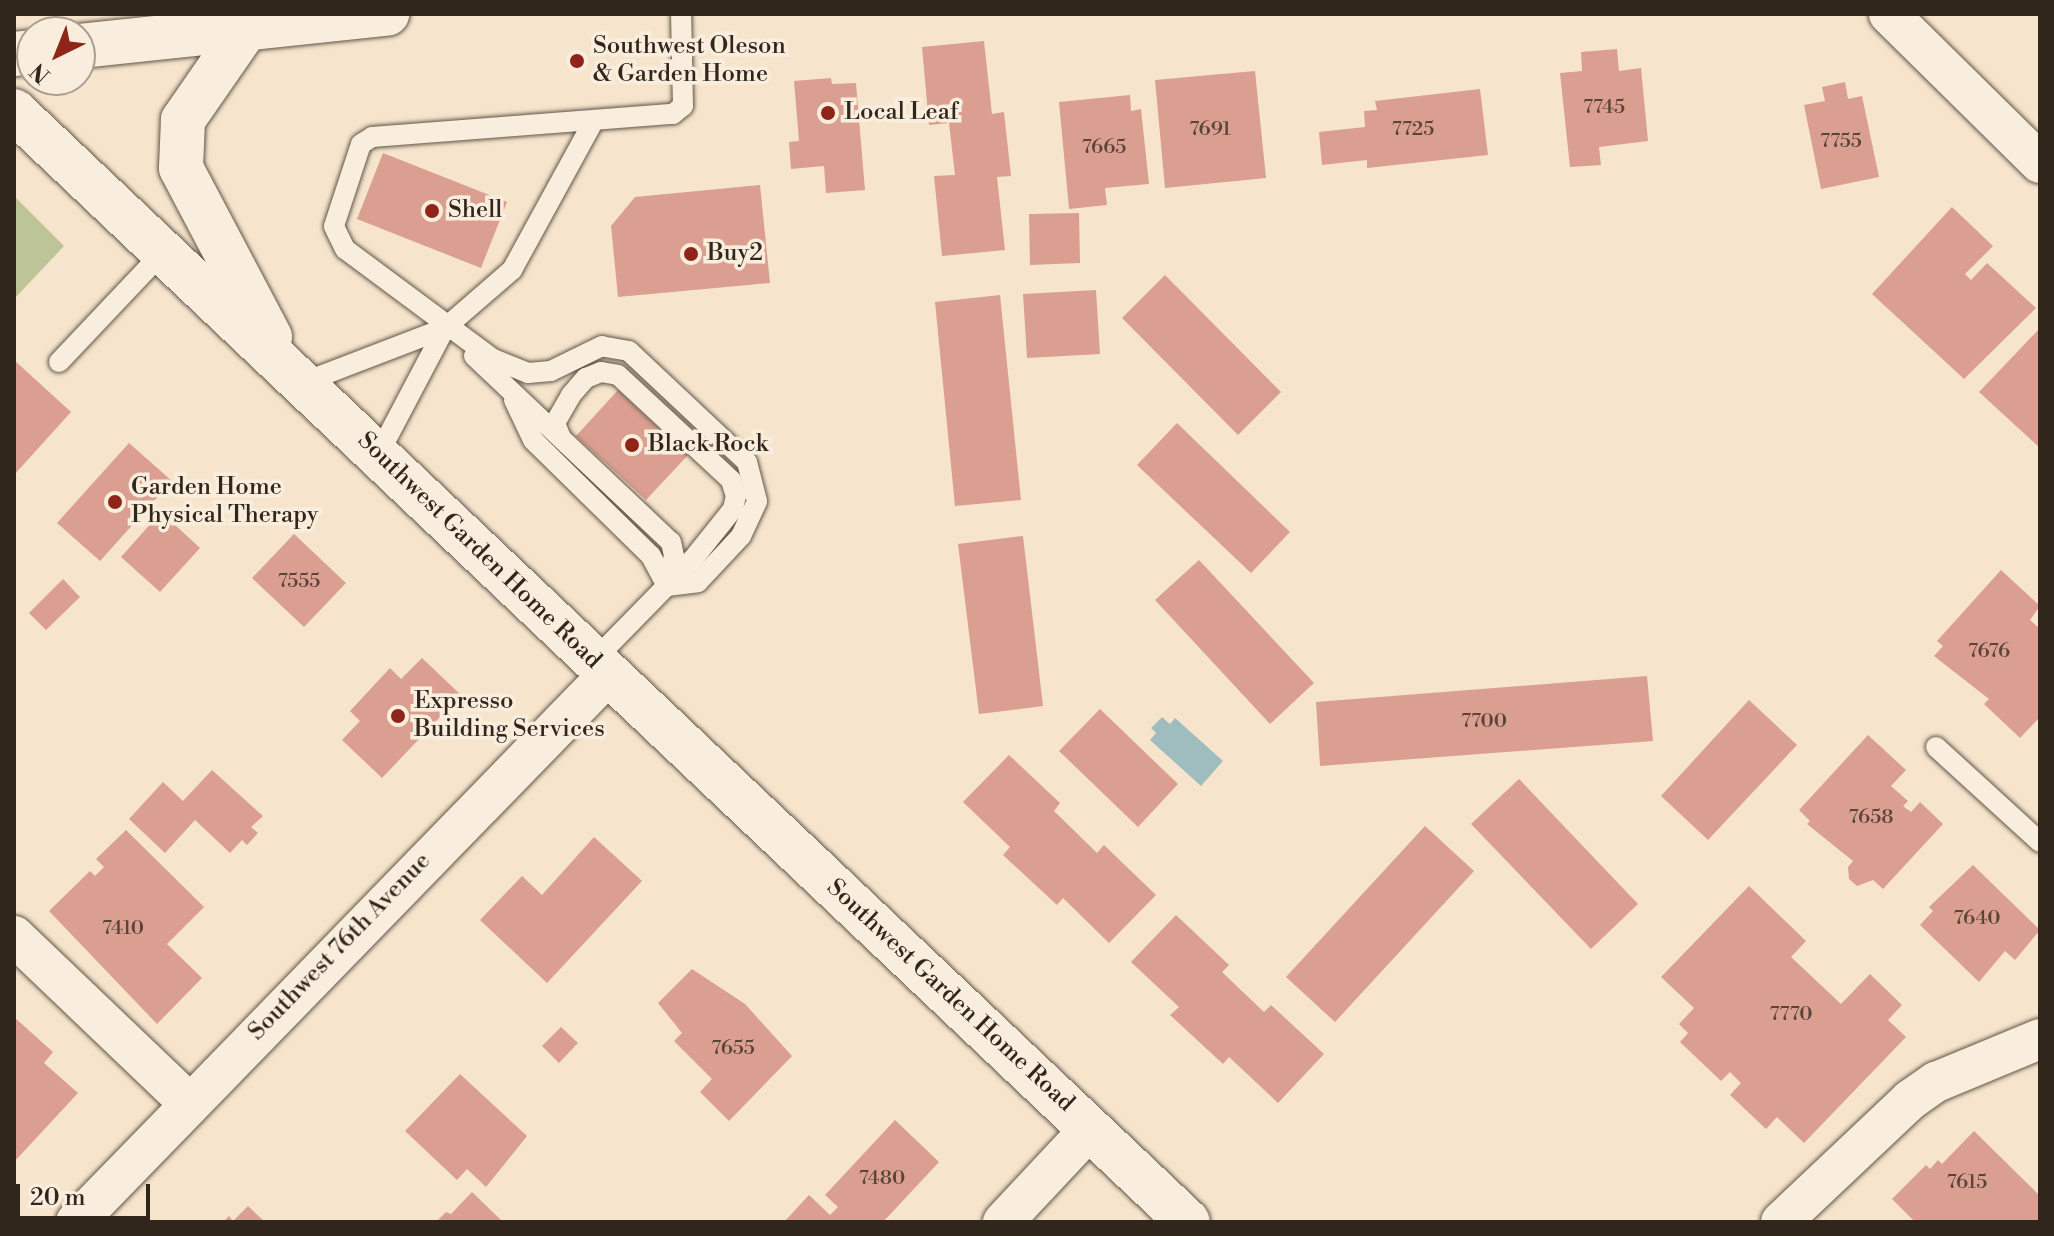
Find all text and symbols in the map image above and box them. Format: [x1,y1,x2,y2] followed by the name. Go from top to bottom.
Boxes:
[16,16,96,96] north arrow
[593,33,786,89] place label: Southwest Oleson & Garden Home
[568,52,586,70] marker: Southwest Oleson & Garden Home
[25,57,56,88] text: N
[1583,95,1625,119] house number: 7745
[844,99,959,127] place label: Local Leaf
[819,104,837,122] marker: Local Leaf
[1189,117,1231,141] house number: 7691
[1392,117,1434,141] house number: 7725
[1820,129,1862,153] house number: 7755
[1082,135,1126,159] house number: 7665
[448,197,502,225] place label: Shell
[423,202,441,220] marker: Shell
[707,240,763,268] place label: Buy2
[682,245,700,263] marker: Buy2
[351,427,607,675] street label: Southwest Garden Home Road
[648,431,768,459] place label: Black Rock
[623,436,641,454] marker: Black Rock
[131,474,318,530] place label: Garden Home Physical Therapy
[106,493,124,511] marker: Garden Home Physical Therapy
[278,569,320,593] house number: 7555
[1968,639,2010,663] house number: 7676
[414,688,605,744] place label: Expresso Building Services
[389,707,407,725] marker: Expresso Building Services
[1461,709,1507,733] house number: 7700
[1849,805,1893,829] house number: 7658
[243,847,437,1047] street label: Southwest 76th Avenue
[820,874,1080,1118] street label: Southwest Garden Home Road
[1953,906,2001,930] house number: 7640
[102,916,144,940] house number: 7410
[1769,1002,1813,1026] house number: 7770
[711,1036,755,1060] house number: 7655
[859,1166,905,1190] house number: 7480
[20,1168,154,1218] scale bar
[1947,1170,1987,1194] house number: 7615
[30,1183,86,1213] text: 20 m

